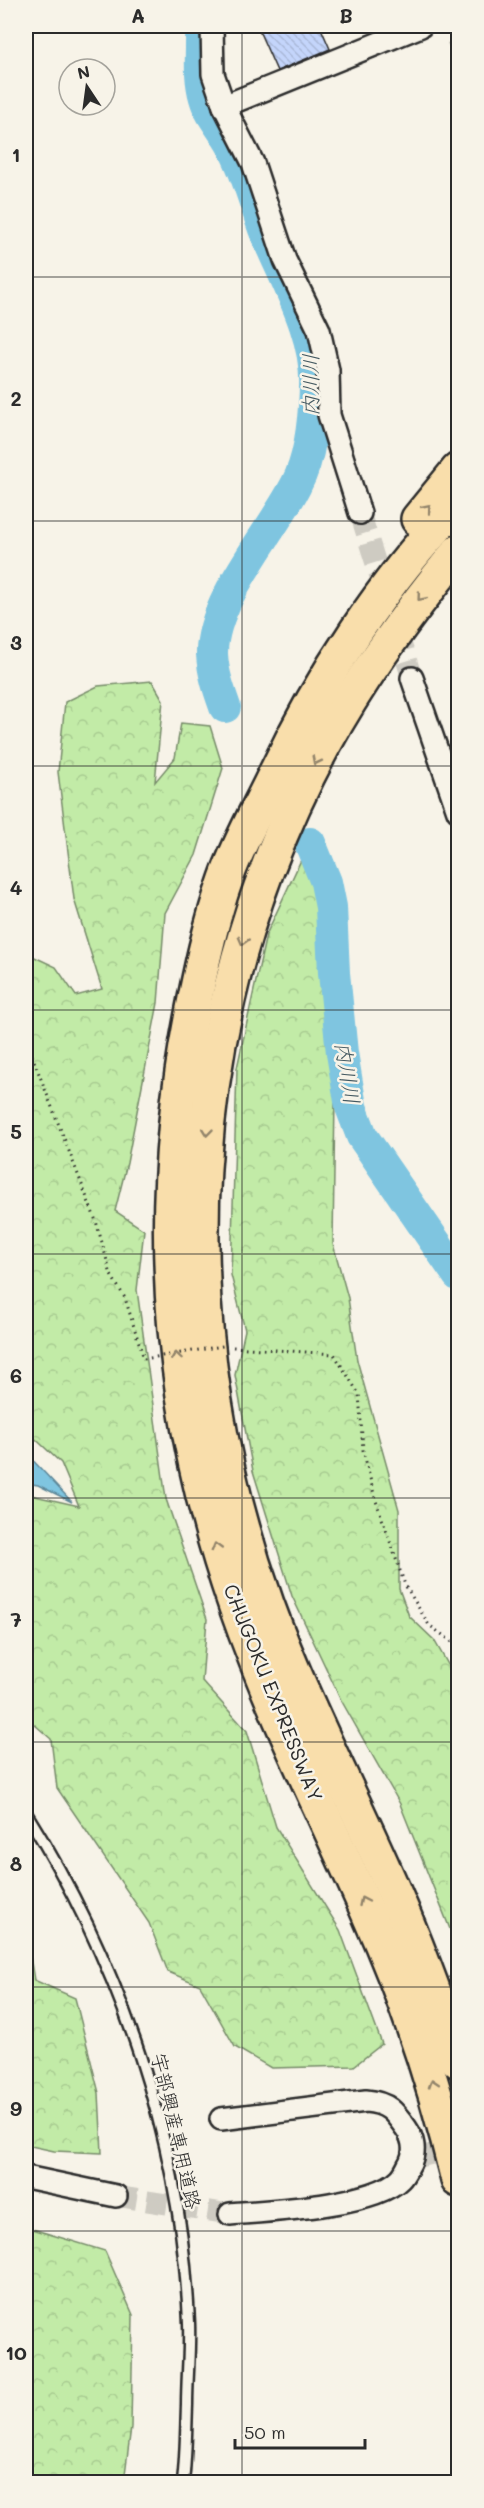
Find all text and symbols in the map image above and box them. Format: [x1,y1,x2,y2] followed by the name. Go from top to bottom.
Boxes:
[131,2,145,28] text: A
[339,2,353,28] text: B
[57,57,117,117] north arrow
[75,60,92,83] text: N
[12,141,20,167] text: 1
[296,354,323,417] water label: 内川川
[10,385,22,411] text: 2
[420,504,431,515] one-way arrow
[418,590,429,601] one-way arrow
[10,629,22,655] text: 3
[312,754,323,765] one-way arrow
[10,874,23,900] text: 4
[237,936,250,946] one-way arrow
[330,1040,367,1106] water label: 内川川
[10,1118,22,1144] text: 5
[201,1128,213,1137] one-way arrow
[171,1352,183,1361] one-way arrow
[10,1362,22,1388] text: 6
[211,1542,224,1552] one-way arrow
[218,1580,330,1805] street label: CHUGOKU EXPRESSWAY
[10,1606,22,1632] text: 7
[10,1850,22,1876] text: 8
[359,1897,371,1908] one-way arrow
[146,2050,208,2212] street label: 宇部興産専用道路
[428,2078,440,2089] one-way arrow
[10,2095,22,2121] text: 9
[5,2339,27,2365] text: 10
[235,2412,366,2450] scale bar
[244,2420,286,2444] text: 50 m

